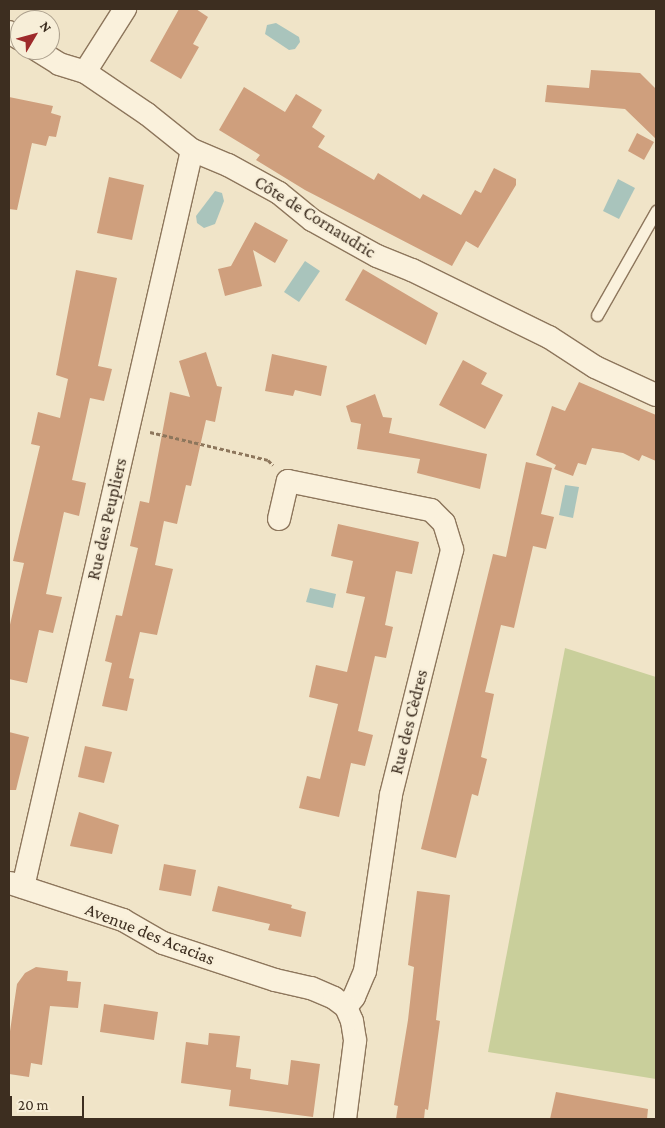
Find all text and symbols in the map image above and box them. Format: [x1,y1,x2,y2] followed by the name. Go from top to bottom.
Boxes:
[10,10,60,60] north arrow
[37,18,55,35] text: N
[250,171,380,263] street label: Côte de Cornaudric
[82,456,132,582] street label: Rue des Peupliers
[386,667,432,777] street label: Rue des Cèdres
[82,898,218,970] street label: Avenue des Acacias
[12,1086,86,1118] scale bar
[18,1097,49,1113] text: 20 m

